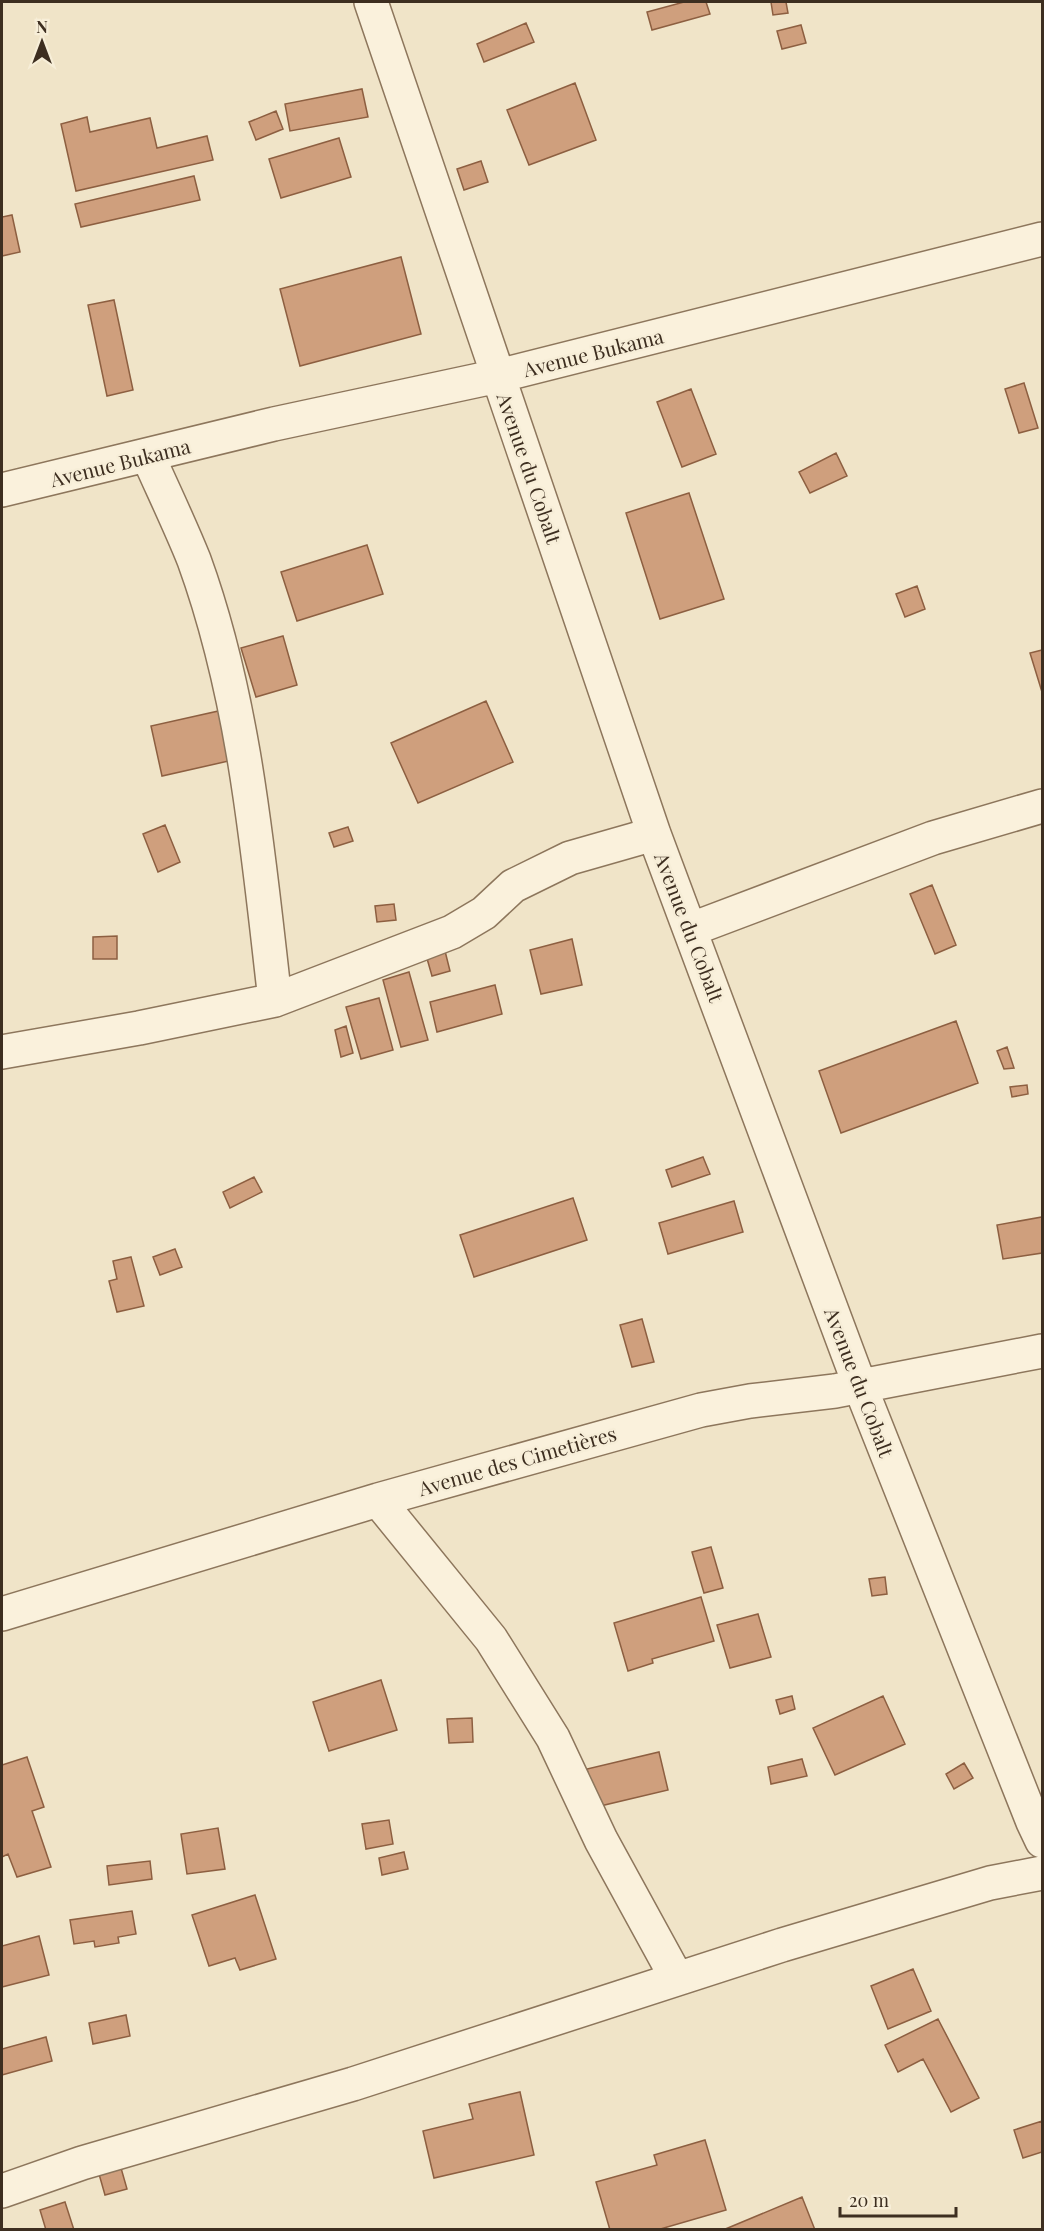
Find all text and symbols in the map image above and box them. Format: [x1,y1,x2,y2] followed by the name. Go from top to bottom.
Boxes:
[12,12,72,72] north arrow
[36,16,48,37] text: N
[519,322,666,383] street label: Avenue Bukama
[491,388,569,548] street label: Avenue du Cobalt
[46,432,193,493] street label: Avenue Bukama
[649,847,731,1006] street label: Avenue du Cobalt
[819,1302,901,1461] street label: Avenue du Cobalt
[414,1419,619,1501] street label: Avenue des Cimetières
[840,2180,956,2218] scale bar
[849,2188,889,2212] text: 20 m

